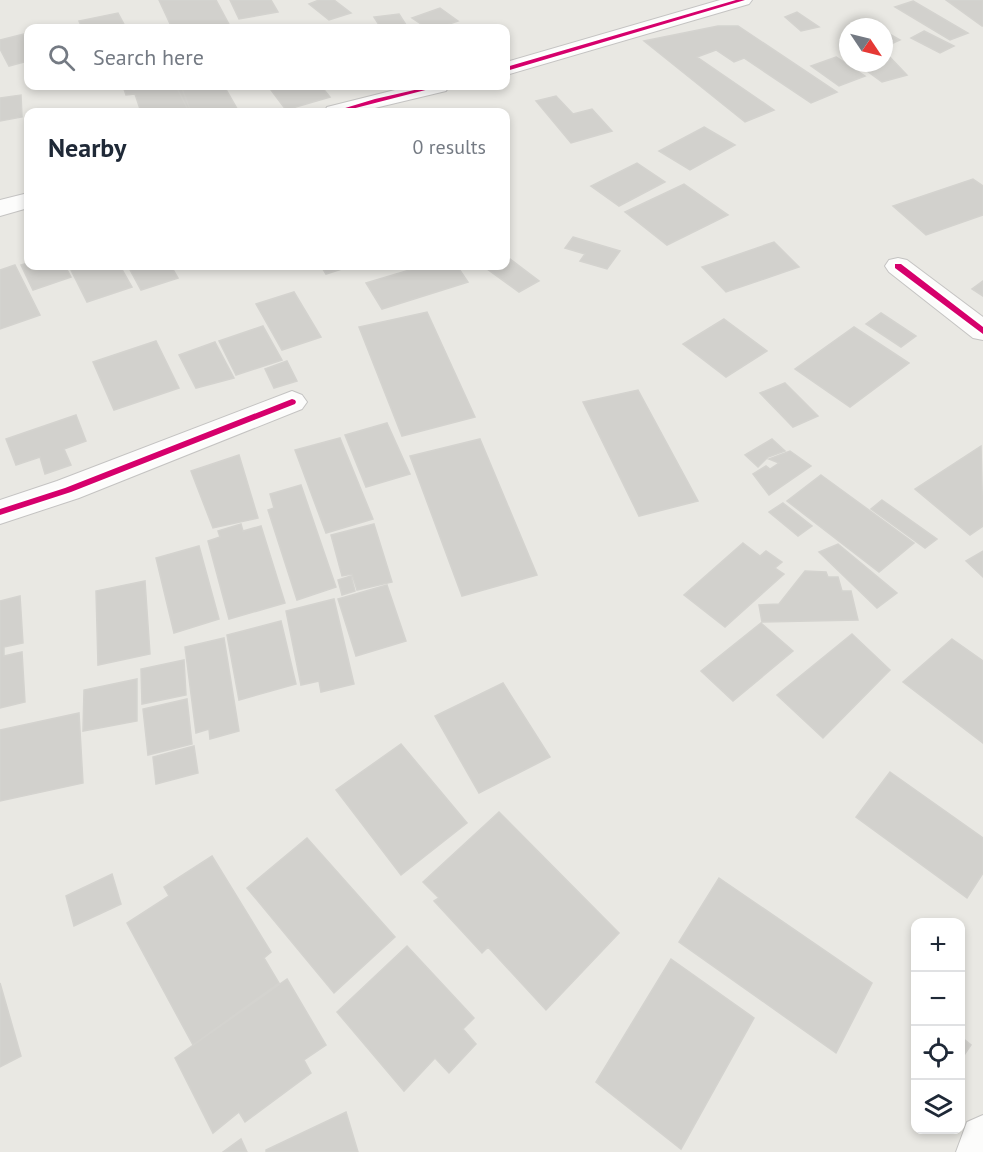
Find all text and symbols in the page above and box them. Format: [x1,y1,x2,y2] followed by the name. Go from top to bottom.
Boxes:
[839,18,893,72] north arrow
[24,24,510,90] search box
[45,41,78,74] icon: search
[93,43,204,71] text: Search here
[48,131,126,164] text: Nearby
[413,134,486,160] text: 0 results
[911,918,965,1134] map controls
[911,918,965,972] button: +
[911,972,965,1026] button: −
[911,1026,965,1080] button: locate
[911,1080,965,1134] button: layers

